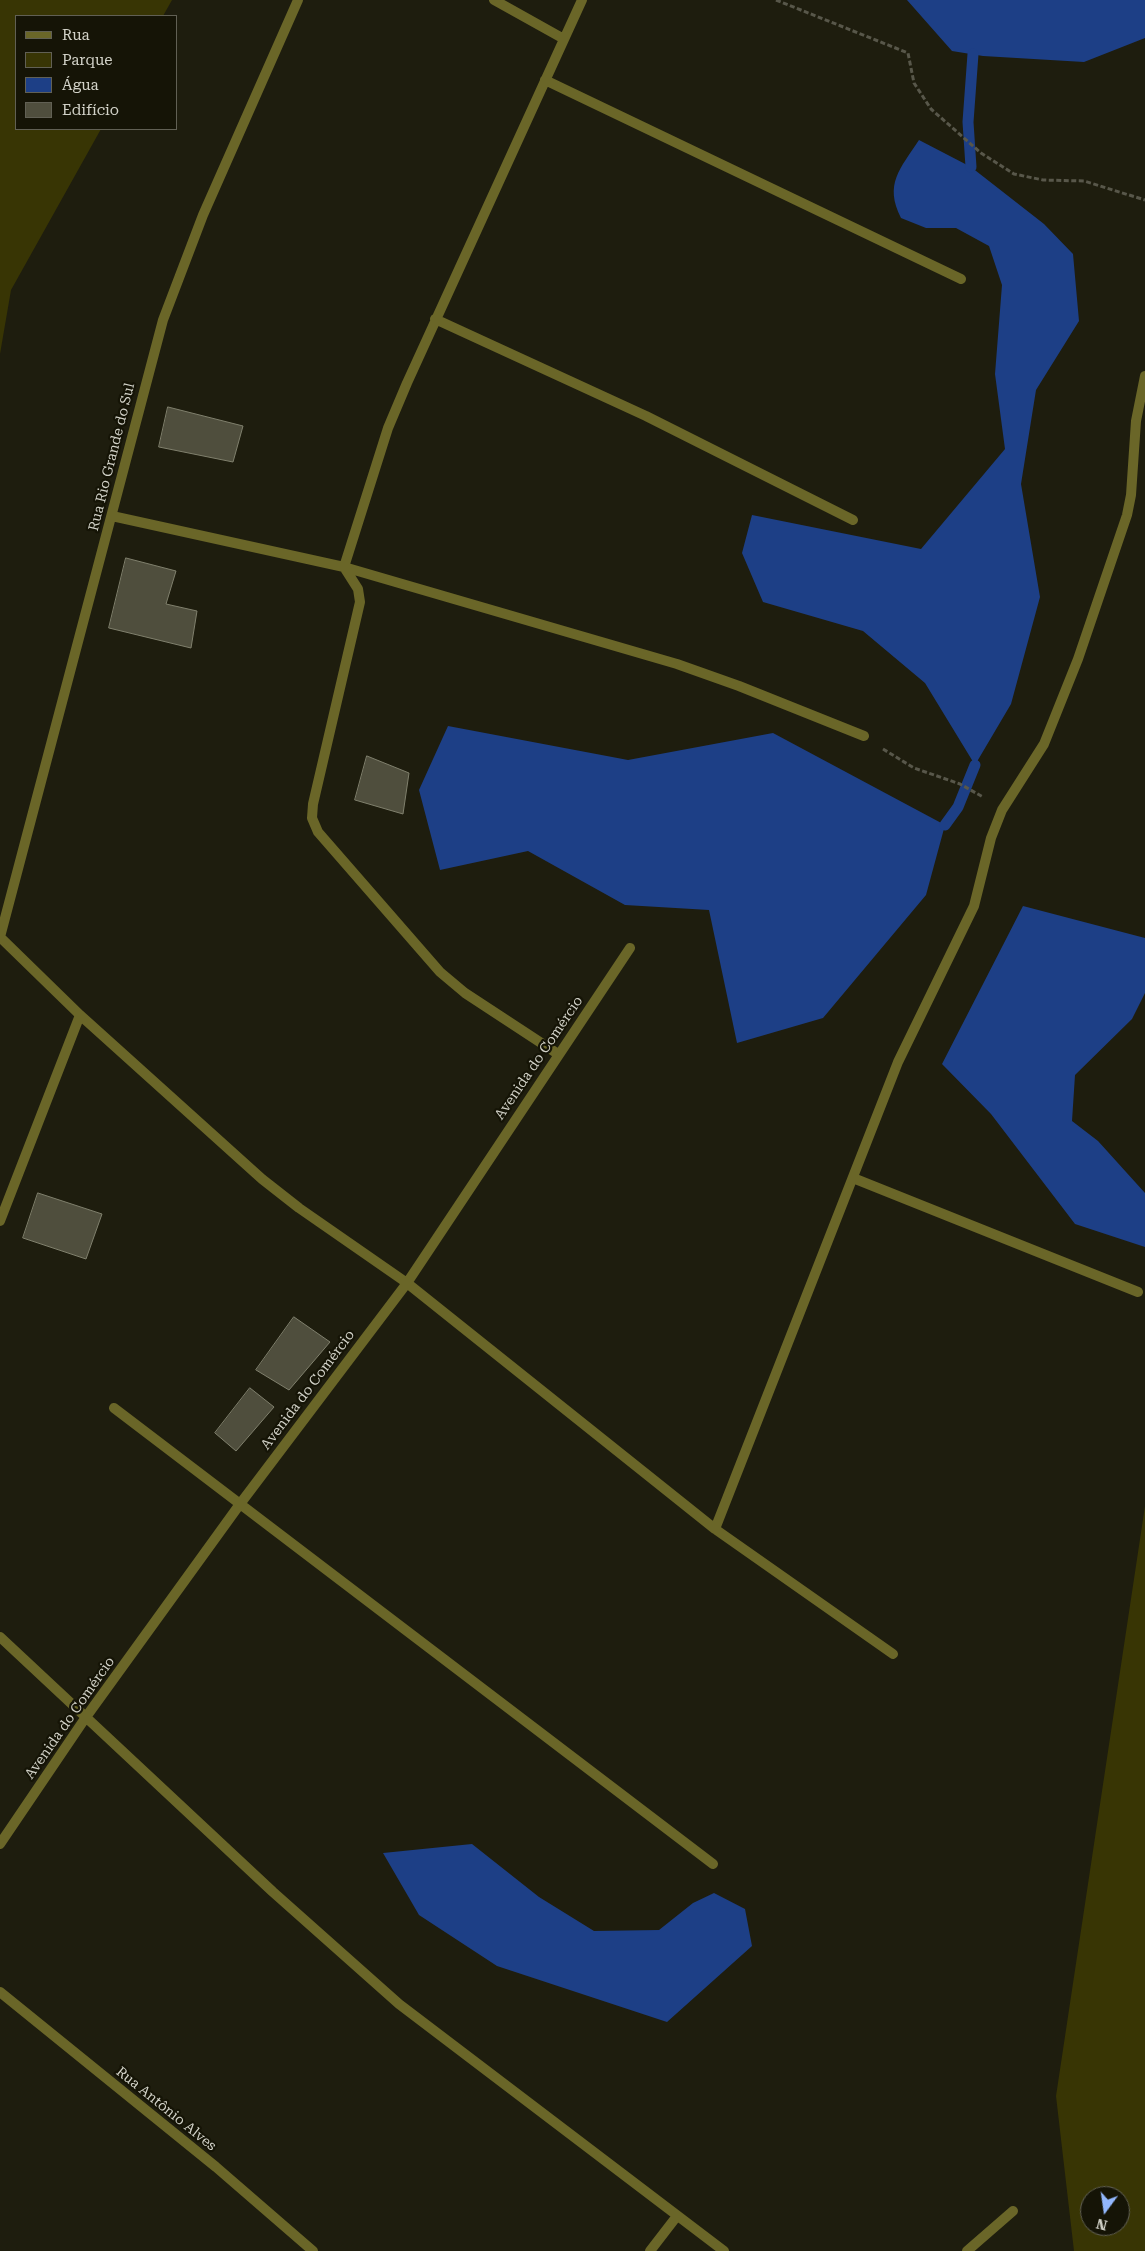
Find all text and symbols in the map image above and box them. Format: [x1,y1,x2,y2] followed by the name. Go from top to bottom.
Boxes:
[15,15,178,130] legend
[62,26,90,44] text: Rua
[62,51,113,69] text: Parque
[62,76,99,94] text: Água
[62,101,119,119] text: Edifício
[85,381,139,533] street label: Rua Rio Grande do Sul
[491,993,587,1123] street label: Avenida do Comércio
[258,1327,358,1453] street label: Avenida do Comércio
[21,1654,119,1782] street label: Avenida do Comércio
[113,2063,219,2155] street label: Rua Antônio Alves
[1080,2186,1130,2236] north arrow
[1094,2216,1109,2234] text: N

